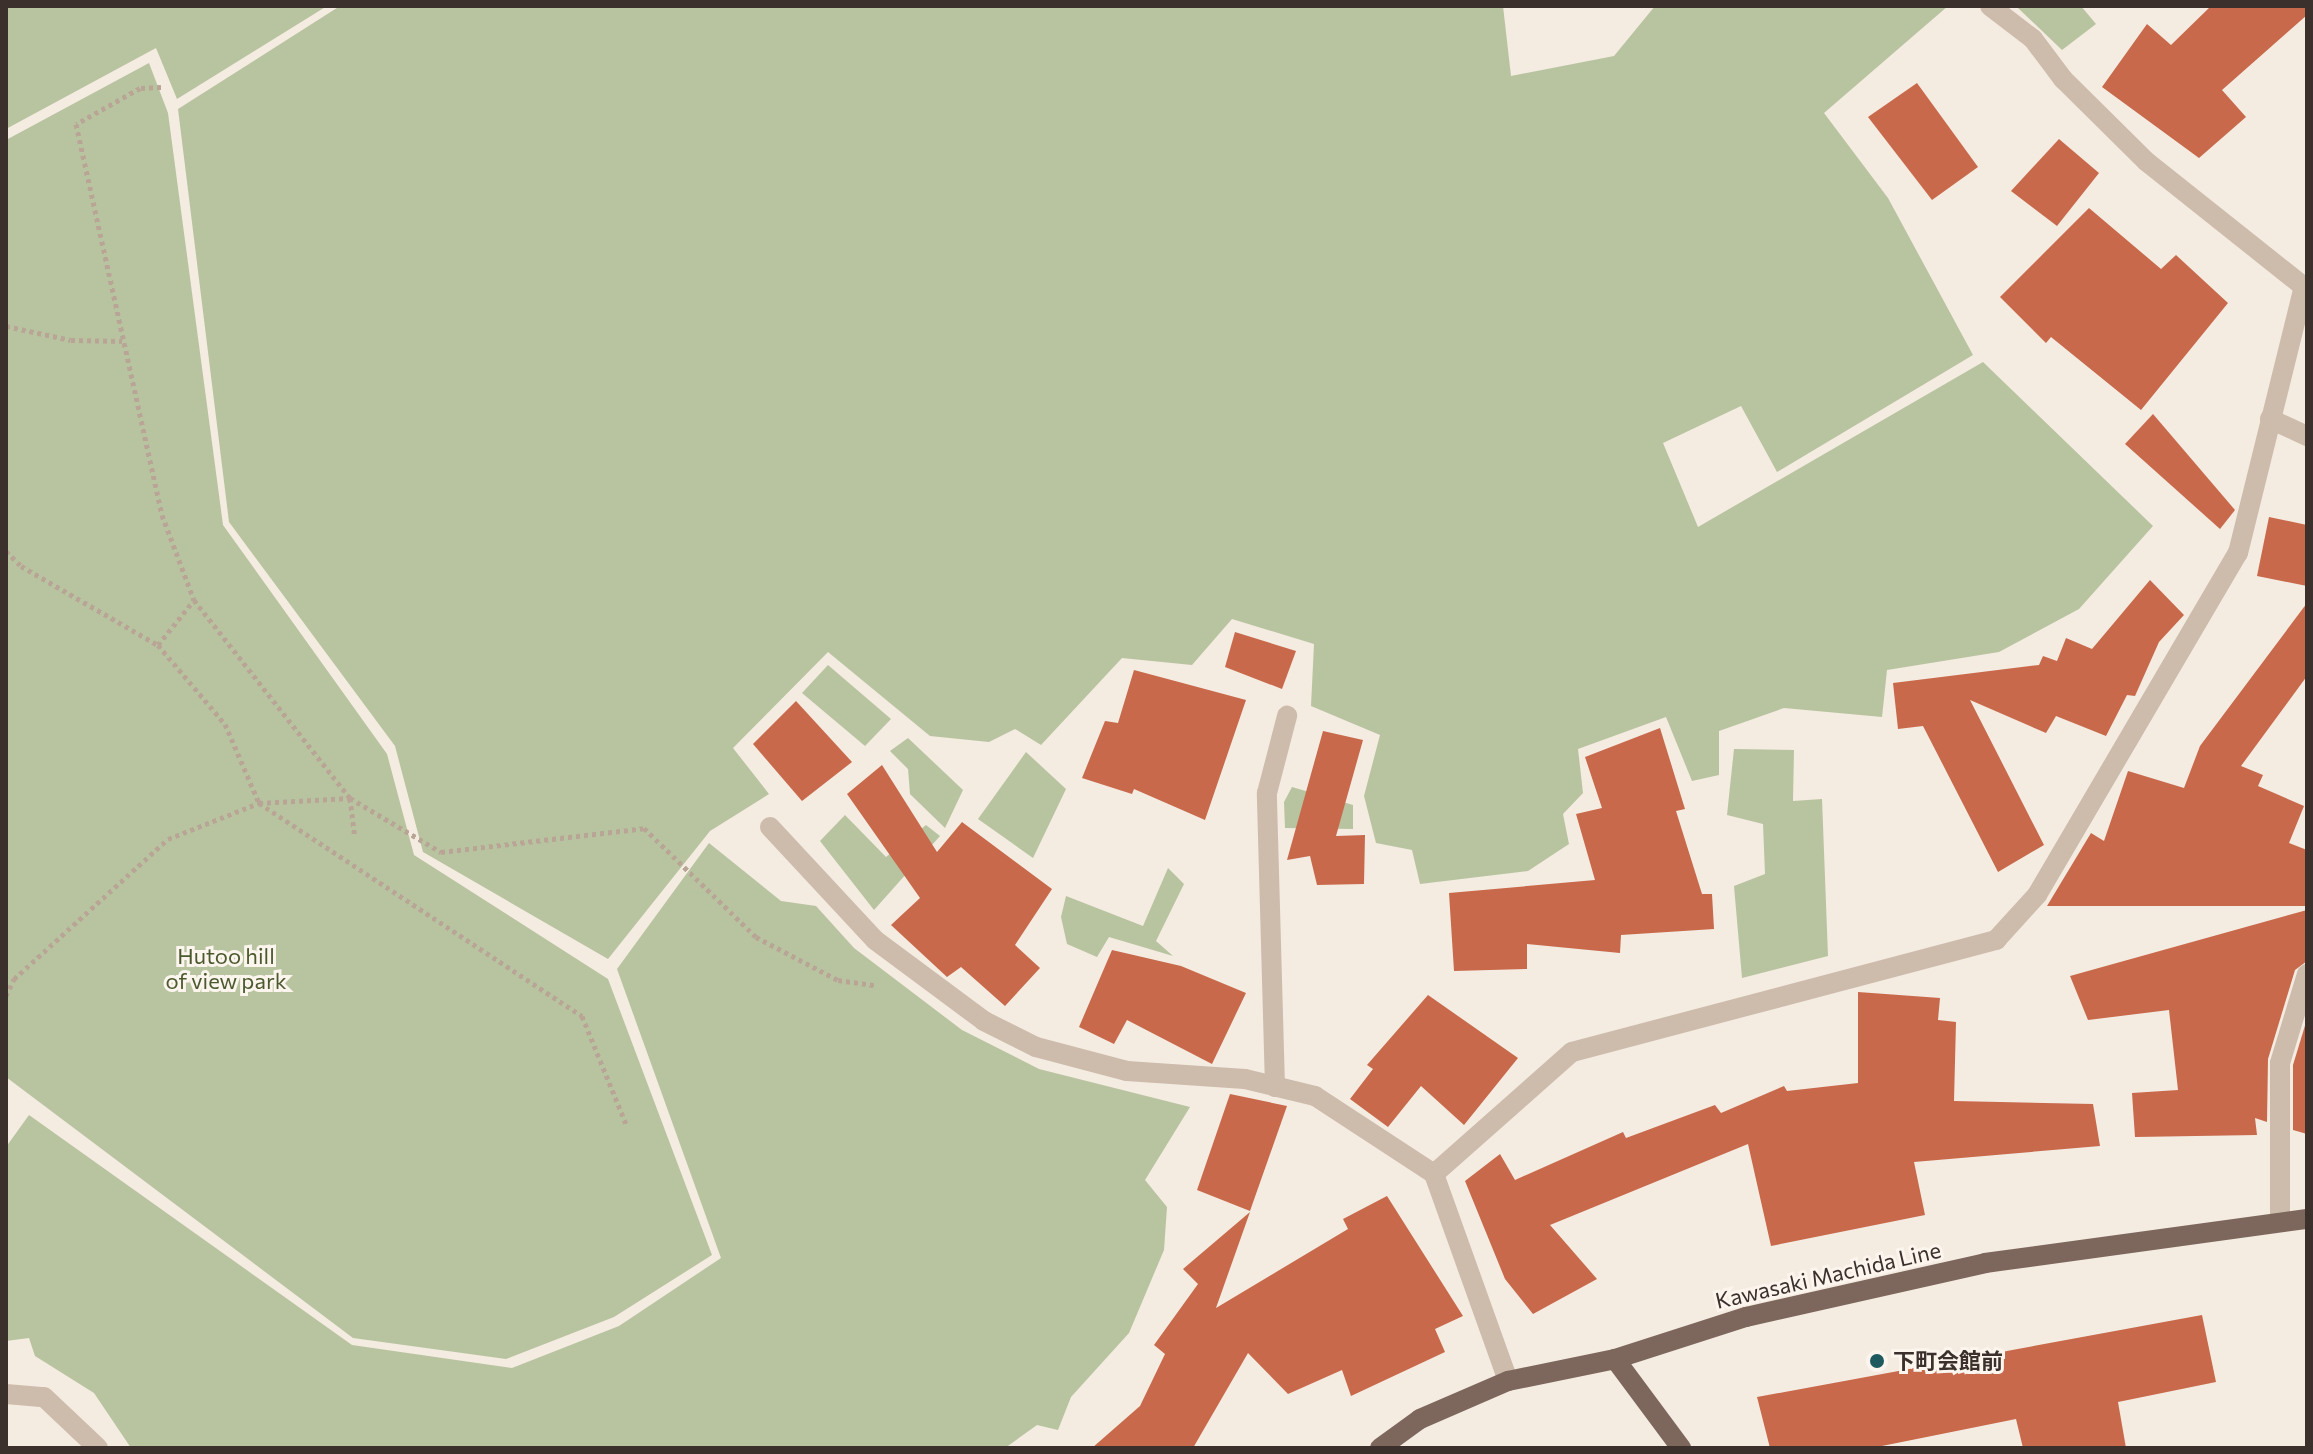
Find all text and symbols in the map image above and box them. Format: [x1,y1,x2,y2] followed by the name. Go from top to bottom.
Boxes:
[165,942,287,994] park label: Hutoo hill of view park
[1713,1236,1943,1314] street label: Kawasaki Machida Line
[1893,1348,2003,1374] place label: 下町会館前
[1868,1352,1886,1370] marker: 下町会館前

